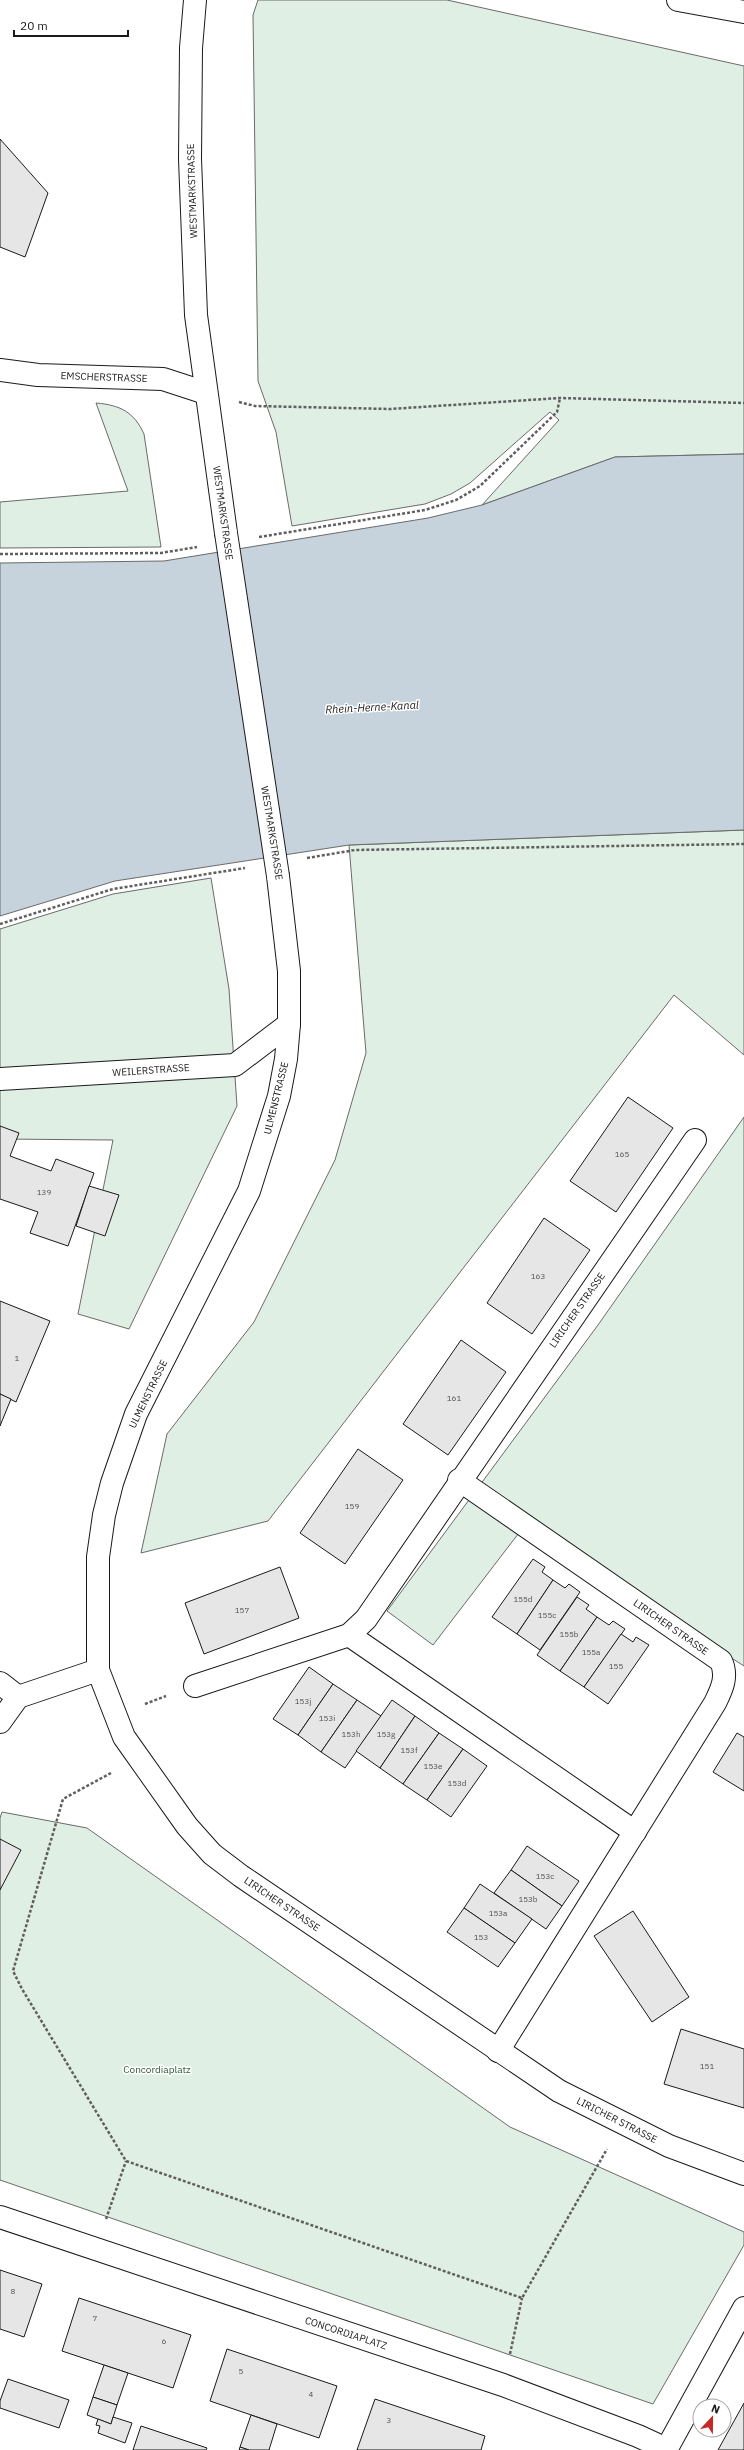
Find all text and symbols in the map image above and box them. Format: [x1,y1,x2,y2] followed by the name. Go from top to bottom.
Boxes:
[14,12,128,38] scale bar
[20,18,48,33] text: 20 m
[184,143,200,239] street label: WESTMARKSTRASSE
[60,369,148,385] street label: EMSCHERSTRASSE
[210,465,236,561] street label: WESTMARKSTRASSE
[325,698,419,716] water label: Rhein-Herne-Kanal
[258,785,286,881] street label: WESTMARKSTRASSE
[261,1060,291,1136] street label: ULMENSTRASSE
[112,1061,190,1079] street label: WEILERSTRASSE
[615,1149,629,1159] house number: 165
[37,1187,51,1197] house number: 139
[546,1270,608,1350] street label: LIRICHER STRASSE
[531,1271,545,1281] house number: 163
[15,1353,20,1363] house number: 1
[126,1358,170,1430] street label: ULMENSTRASSE
[447,1393,461,1403] house number: 161
[345,1501,359,1511] house number: 159
[513,1594,533,1604] house number: 155d
[631,1596,711,1658] street label: LIRICHER STRASSE
[235,1605,249,1615] house number: 157
[538,1610,556,1620] house number: 155c
[559,1629,579,1639] house number: 155b
[582,1647,601,1657] house number: 155a
[609,1661,623,1671] house number: 155
[295,1696,311,1706] house number: 153j
[319,1713,335,1723] house number: 153i
[342,1729,360,1739] house number: 153h
[377,1729,396,1739] house number: 153g
[401,1745,418,1755] house number: 153f
[424,1761,443,1771] house number: 153e
[447,1778,467,1788] house number: 153d
[536,1871,554,1881] house number: 153c
[242,1874,323,1934] street label: LIRICHER STRASSE
[518,1894,538,1904] house number: 153b
[489,1908,508,1918] house number: 153a
[474,1932,488,1942] house number: 153
[700,2061,714,2071] house number: 151
[123,2063,191,2076] park label: Concordiaplatz
[574,2094,660,2146] street label: LIRICHER STRASSE
[11,2286,16,2296] house number: 8
[93,2313,98,2323] house number: 7
[303,2314,389,2352] street label: CONCORDIAPLATZ
[162,2336,167,2346] house number: 6
[239,2366,244,2376] house number: 5
[309,2389,314,2399] house number: 4
[692,2398,732,2438] north arrow
[709,2401,722,2417] text: N
[387,2415,392,2425] house number: 3

